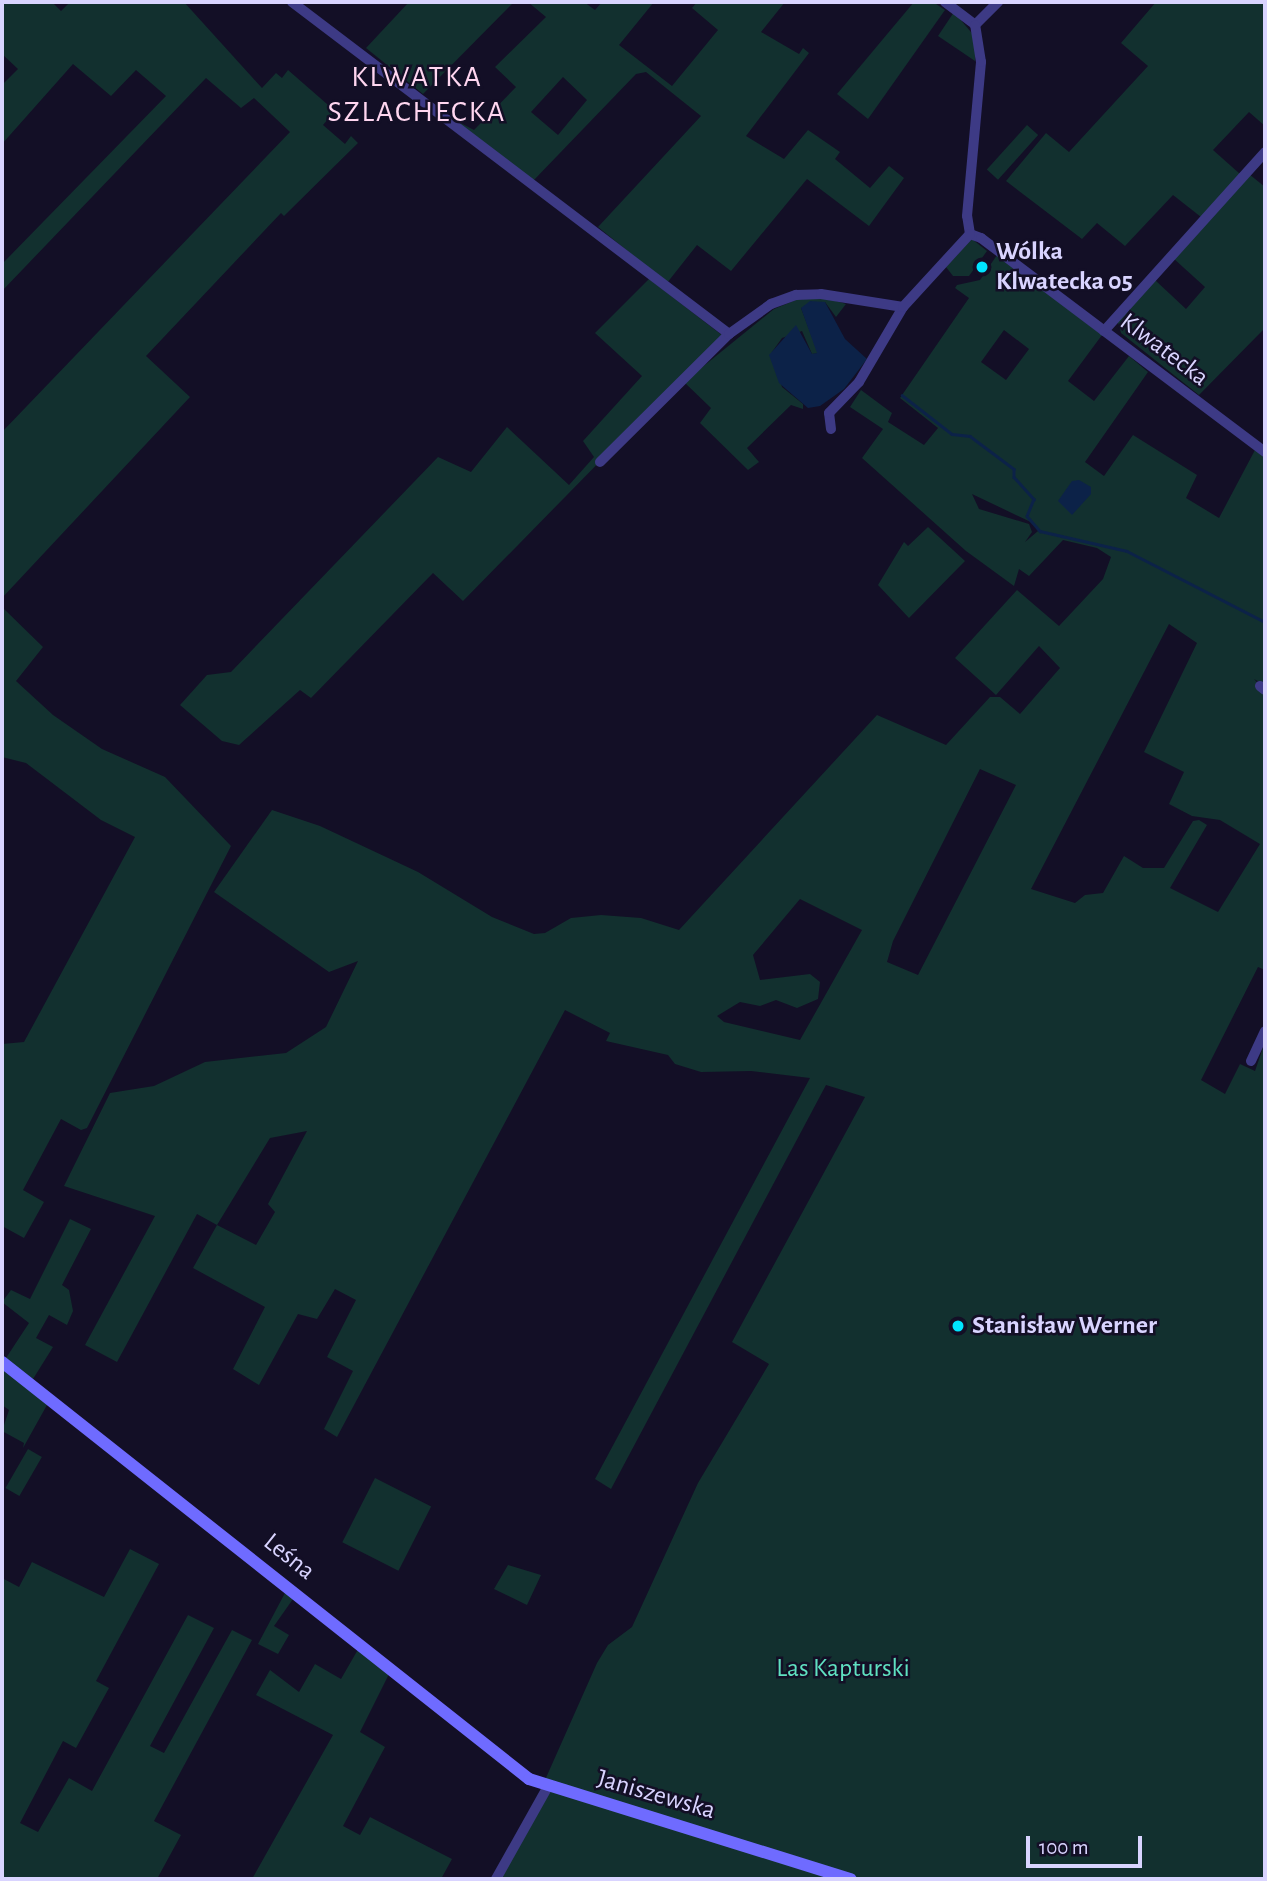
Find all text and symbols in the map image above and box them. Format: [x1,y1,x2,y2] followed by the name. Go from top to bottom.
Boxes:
[329,59,505,130] district label: KLWATKA SZLACHECKA
[996,236,1133,298] place label: Wólka Klwatecka 05
[974,259,990,275] marker: Wólka Klwatecka 05
[1113,307,1215,393] street label: Klwatecka
[972,1310,1157,1342] place label: Stanisław Werner
[950,1318,966,1334] marker: Stanisław Werner
[257,1527,321,1587] street label: Leśna
[776,1653,910,1685] park label: Las Kapturski
[593,1763,719,1827] street label: Janiszewska
[1029,1822,1144,1866] scale bar
[1039,1837,1089,1858] text: 100 m

